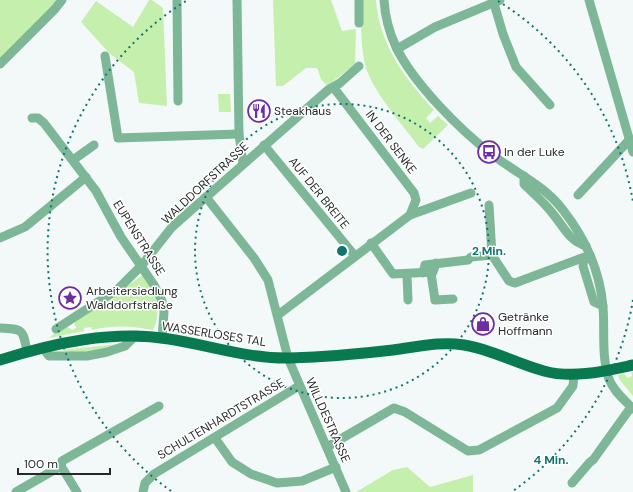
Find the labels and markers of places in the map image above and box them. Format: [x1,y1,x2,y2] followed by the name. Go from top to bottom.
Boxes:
[246,98,272,124] restaurant icon: Steakhaus
[274,103,331,119] place label: Steakhaus
[476,139,502,165] bus stop icon: In der Luke
[504,144,565,160] place label: In der Luke
[335,244,349,258] centre of rings
[86,283,178,313] place label: Arbeitersiedlung Walddorfstraße
[57,285,83,311] place icon: Arbeitersiedlung Walddorfstraße
[498,309,553,339] place label: Getränke Hoffmann
[470,311,496,337] shop icon: Getränke Hoffmann

